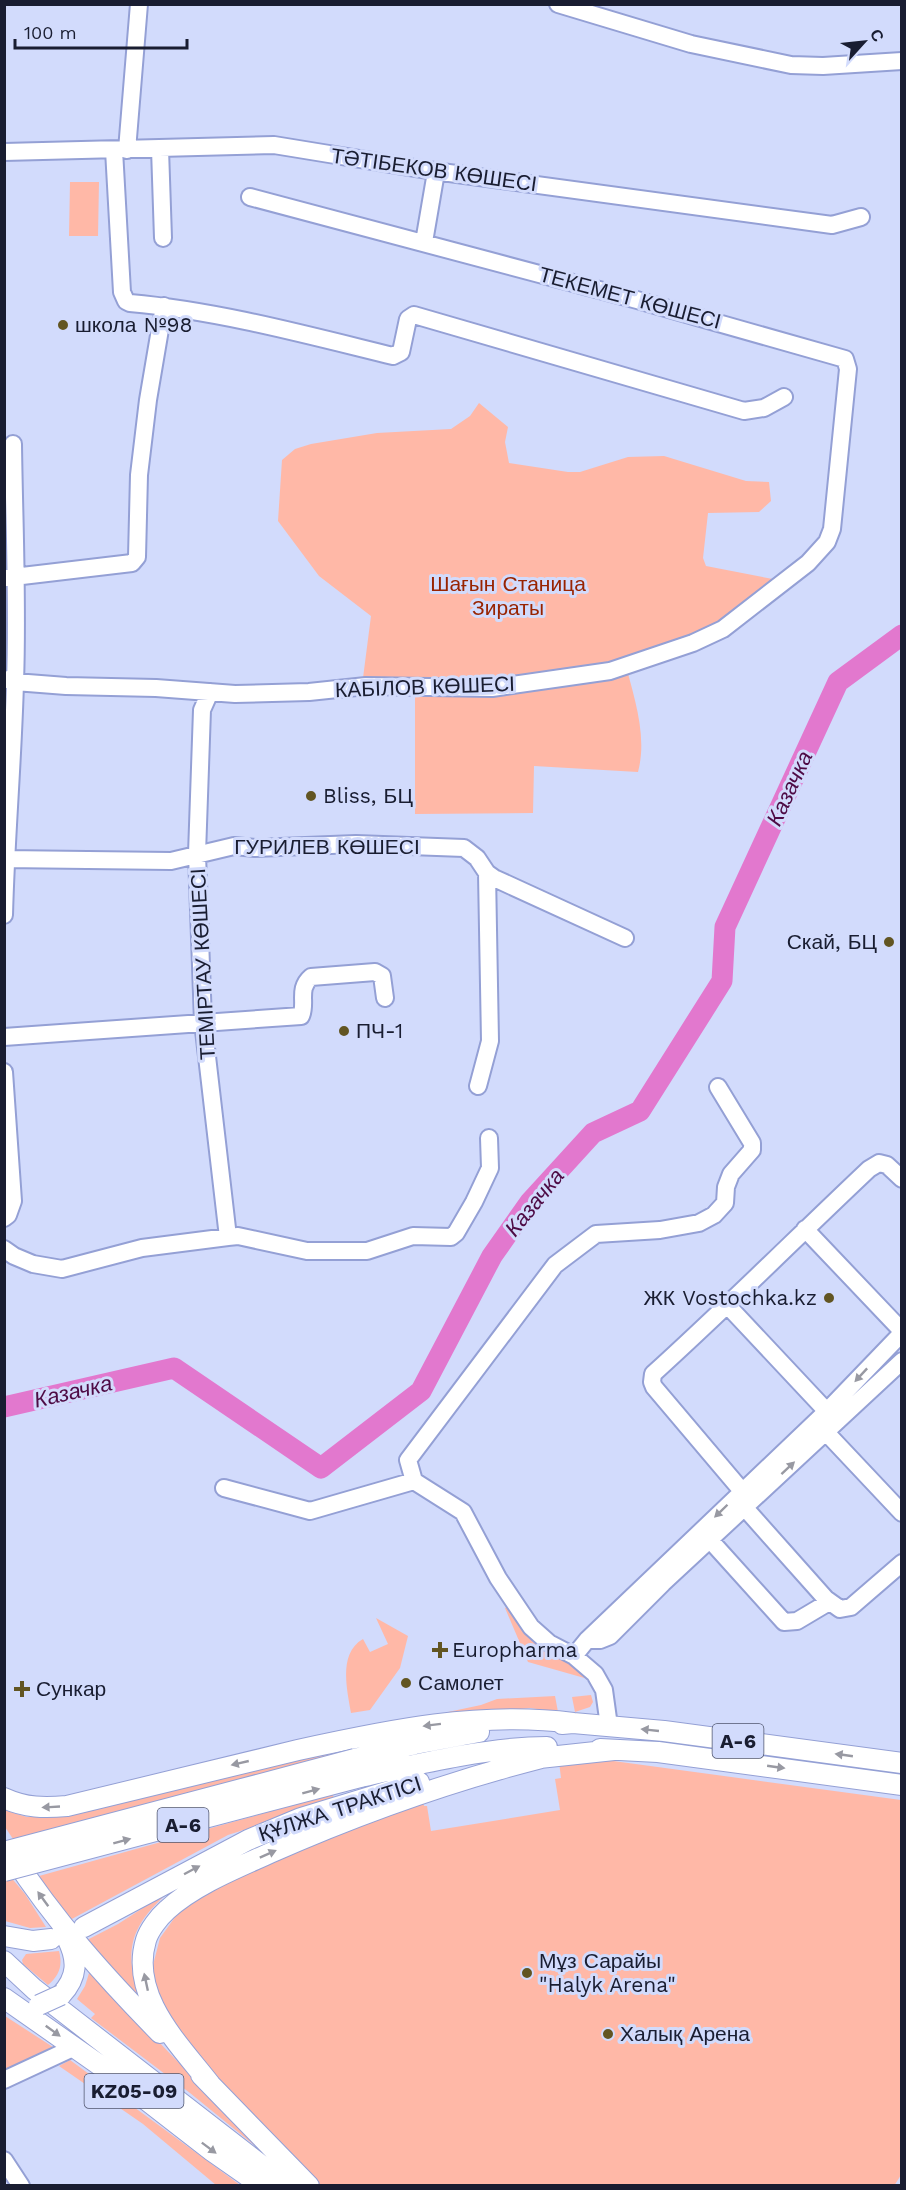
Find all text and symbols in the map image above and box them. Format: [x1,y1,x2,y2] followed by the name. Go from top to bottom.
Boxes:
[15,12,188,50] scale bar
[834,12,894,72] north arrow
[24,22,77,43] text: 100 m
[866,26,888,45] text: С
[330,143,539,196] street label: ТӘТІБЕКОВ КӨШЕСІ
[536,261,724,334] street label: ТЕКЕМЕТ КӨШЕСІ
[75,312,192,337] place label: школа №98
[56,318,70,332] marker: школа №98
[430,571,586,620] park label: Шағын Станица Зираты
[335,671,515,702] street label: КАБІЛОВ КӨШЕСІ
[761,747,818,830] water label: Казачка
[323,783,413,808] place label: Bliss, БЦ
[304,789,318,803] marker: Bliss, БЦ
[234,834,420,859] street label: ГУРИЛЕВ КӨШЕСІ
[185,868,220,1060] street label: ТЕМІРТАУ КӨШЕСІ
[787,929,877,954] place label: Скай, БЦ
[882,935,896,949] marker: Скай, БЦ
[356,1018,403,1043] place label: ПЧ-1
[337,1024,351,1038] marker: ПЧ-1
[500,1164,569,1241] water label: Казачка
[643,1285,817,1310] place label: ЖК Vostochka.kz
[822,1291,836,1305] marker: ЖК Vostochka.kz
[855,1367,868,1382] one-way arrow
[32,1370,115,1413] water label: Казачка
[781,1461,796,1475] one-way arrow
[715,1503,729,1517] one-way arrow
[452,1637,578,1662] place label: Europharma
[433,1643,447,1657] marker: Europharma
[418,1670,504,1695] place label: Самолет
[36,1676,106,1701] place label: Сункар
[399,1676,413,1690] marker: Самолет
[13,1680,31,1698] marker: Сункар
[422,1720,441,1730] one-way arrow
[712,1724,764,1758] road number: A-6
[641,1725,660,1734] one-way arrow
[834,1750,853,1760] one-way arrow
[231,1759,250,1769] one-way arrow
[767,1762,786,1771] one-way arrow
[255,1770,424,1847] street label: ҚҰЛЖА ТРАКТІСІ
[301,1785,320,1795] one-way arrow
[41,1803,60,1812] one-way arrow
[158,1808,208,1842] road number: A-6
[113,1835,131,1845] one-way arrow
[259,1849,277,1859] one-way arrow
[183,1865,200,1875] one-way arrow
[37,1892,49,1908] one-way arrow
[539,1948,676,1997] place label: Мұз Сарайы "Halyk Arena"
[520,1966,534,1980] marker: Мұз Сарайы "Halyk Arena"
[141,1972,150,1991] one-way arrow
[620,2021,750,2046] place label: Халық Арена
[44,2025,60,2037] one-way arrow
[601,2027,615,2041] marker: Халық Арена
[84,2074,184,2108] road number: KZ05-09
[200,2142,216,2154] one-way arrow

